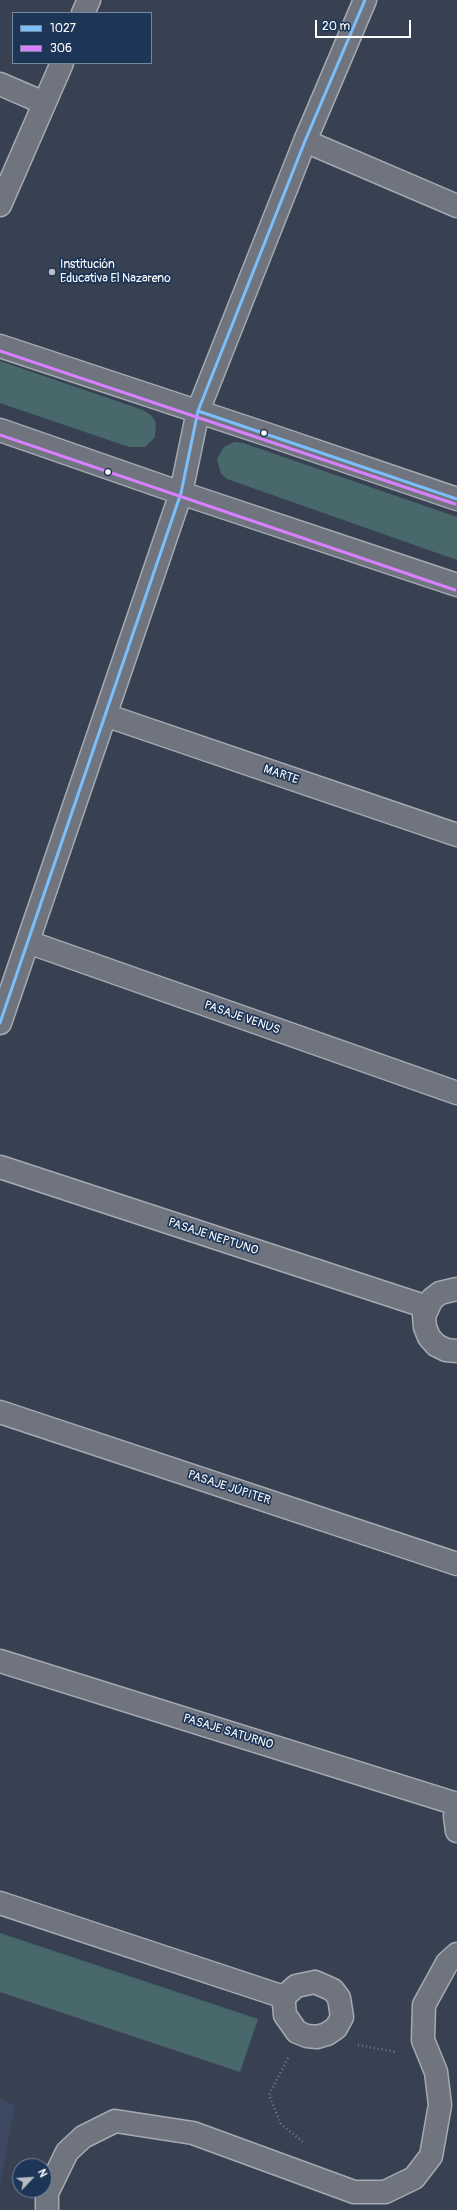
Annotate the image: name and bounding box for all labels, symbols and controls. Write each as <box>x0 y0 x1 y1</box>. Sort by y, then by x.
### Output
legend <box>12 12 152 64</box>
scale bar <box>317 12 413 38</box>
text: 20 m <box>322 19 350 34</box>
text: 1027 <box>50 21 76 36</box>
text: 306 <box>50 41 72 56</box>
place label: Institución Educativa El Nazareno <box>60 258 171 286</box>
marker: Institución Educativa El Nazareno <box>47 267 57 277</box>
unlabelled marker <box>259 428 269 438</box>
unlabelled marker <box>103 467 113 477</box>
street label: MARTE <box>262 762 300 788</box>
street label: PASAJE VENUS <box>202 998 282 1038</box>
street label: PASAJE NEPTUNO <box>166 1216 260 1258</box>
street label: PASAJE JÚPITER <box>186 1468 272 1508</box>
street label: PASAJE SATURNO <box>181 1711 275 1753</box>
north arrow <box>12 2158 52 2198</box>
text: N <box>35 2167 50 2179</box>

